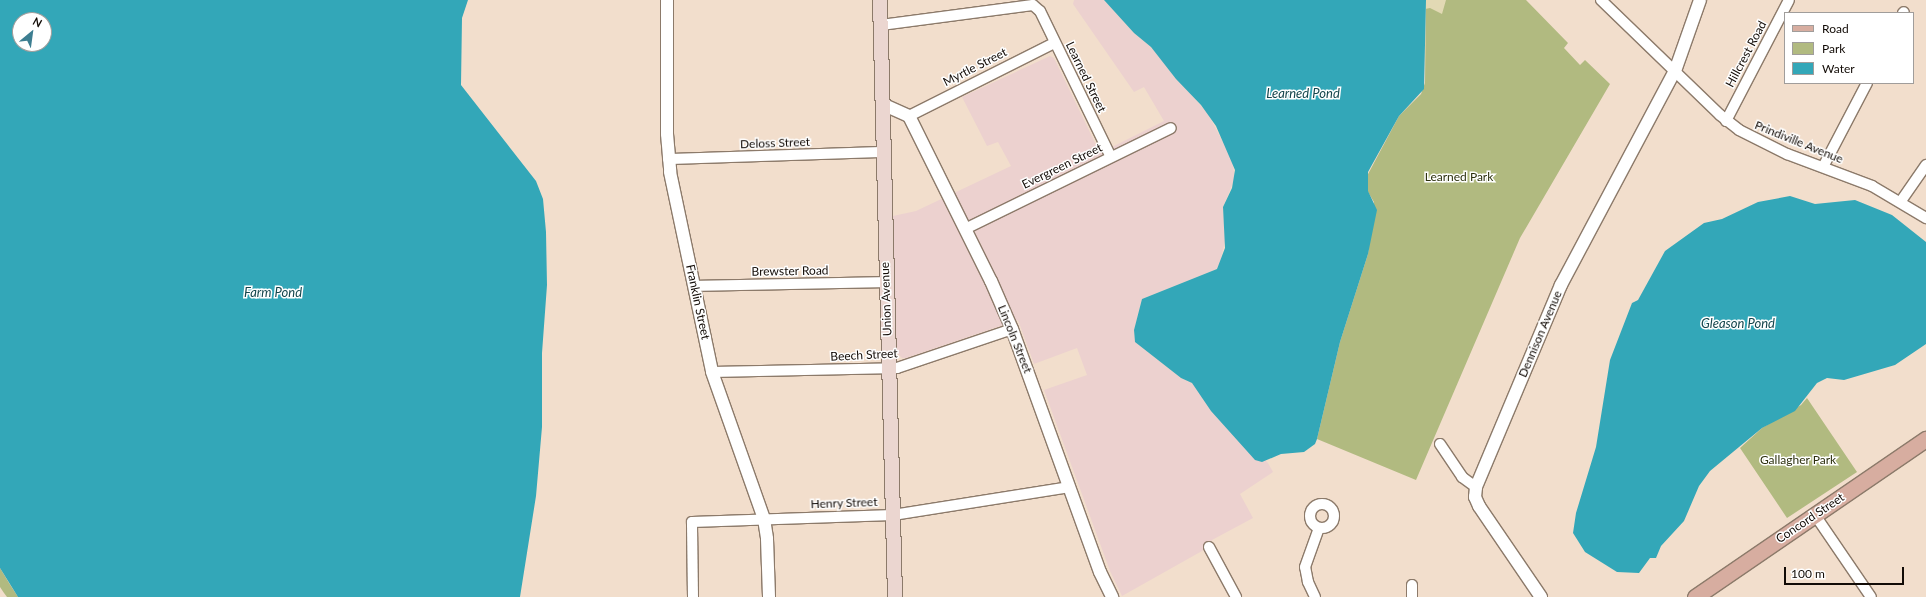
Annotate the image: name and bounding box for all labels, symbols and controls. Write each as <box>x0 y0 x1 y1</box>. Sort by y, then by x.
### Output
north arrow <box>12 12 52 52</box>
legend <box>1784 12 1914 84</box>
text: N <box>31 14 44 30</box>
street label: Hillcrest Road <box>1723 18 1769 90</box>
text: Road <box>1822 21 1849 36</box>
street label: Learned Street <box>1063 39 1109 115</box>
text: Park <box>1822 41 1845 56</box>
street label: Myrtle Street <box>941 45 1009 89</box>
text: Water <box>1822 61 1855 76</box>
water label: Learned Pond <box>1266 85 1340 101</box>
street label: Prindiville Avenue <box>1752 118 1846 166</box>
street label: Deloss Street <box>740 135 810 151</box>
street label: Evergreen Street <box>1019 140 1105 192</box>
park label: Learned Park <box>1425 170 1493 184</box>
street label: Union Avenue <box>878 262 894 336</box>
street label: Franklin Street <box>683 263 713 341</box>
street label: Brewster Road <box>751 263 829 279</box>
water label: Farm Pond <box>244 284 302 300</box>
street label: Dennison Avenue <box>1515 288 1565 380</box>
street label: Lincoln Street <box>995 303 1035 375</box>
water label: Gleason Pond <box>1701 315 1775 331</box>
street label: Beech Street <box>830 346 898 364</box>
park label: Gallagher Park <box>1760 453 1836 467</box>
street label: Concord Street <box>1773 490 1847 546</box>
street label: Henry Street <box>810 495 878 511</box>
scale bar <box>1786 559 1906 585</box>
text: 100 m <box>1791 566 1825 581</box>

